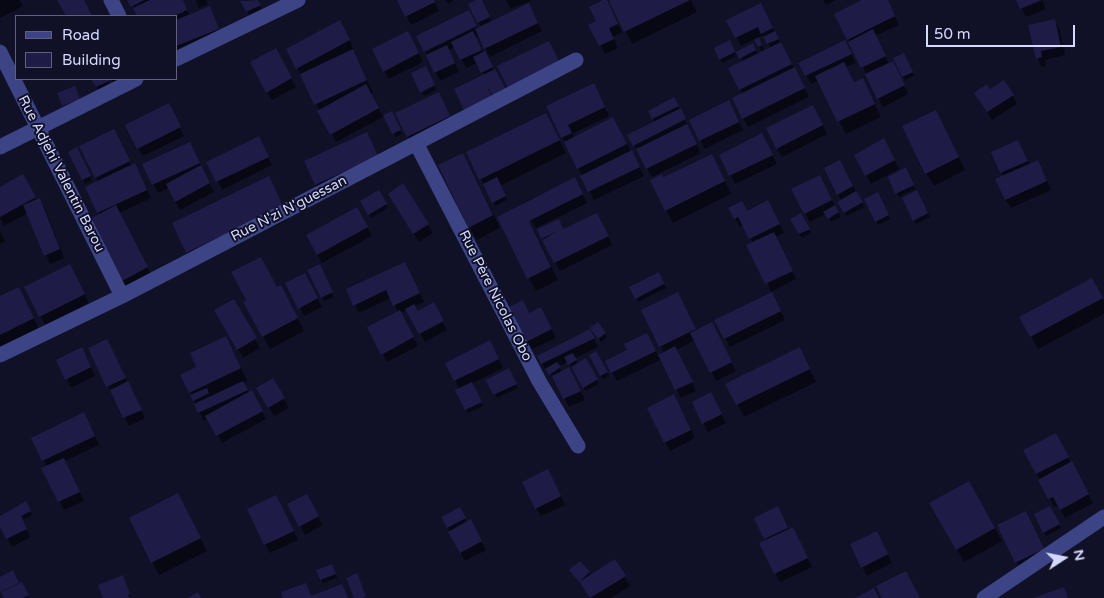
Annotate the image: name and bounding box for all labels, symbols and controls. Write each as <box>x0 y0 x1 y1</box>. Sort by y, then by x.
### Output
legend <box>15 15 178 80</box>
scale bar <box>929 15 1078 47</box>
text: 50 m <box>934 25 971 43</box>
text: Road <box>62 26 100 44</box>
text: Building <box>62 51 121 69</box>
street label: Rue Adjehi Valentin Barou <box>14 93 108 255</box>
street label: Rue N'zi N'guessan <box>228 172 350 246</box>
street label: Rue Père Nicolas Obo <box>455 228 535 364</box>
north arrow <box>1039 533 1089 583</box>
text: N <box>1070 548 1089 562</box>

